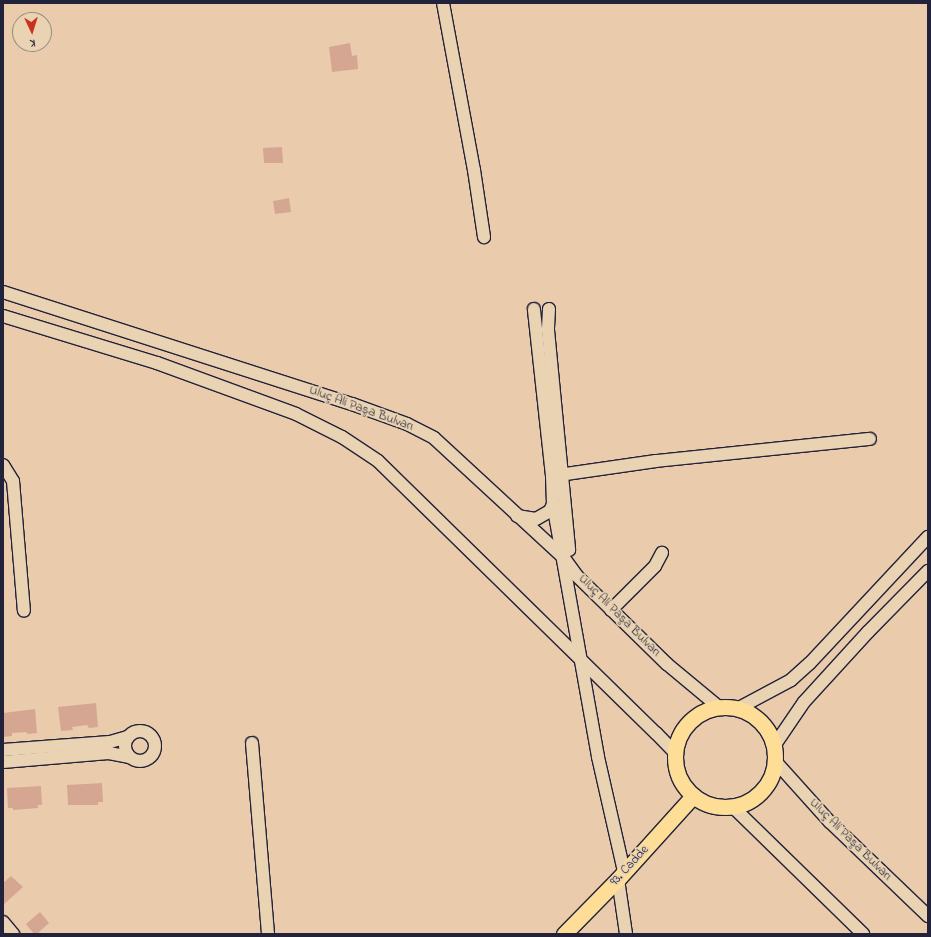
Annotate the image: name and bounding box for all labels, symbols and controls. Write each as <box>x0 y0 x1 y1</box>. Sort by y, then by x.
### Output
north arrow <box>12 12 52 52</box>
text: K <box>30 35 36 51</box>
street label: Uluç Ali Paşa Bulvarı <box>307 383 415 435</box>
street label: Uluç Ali Paşa Bulvarı <box>575 572 663 660</box>
street label: Uluç Ali Paşa Bulvarı <box>806 796 894 884</box>
street label: 93. Cadde <box>607 842 653 890</box>

